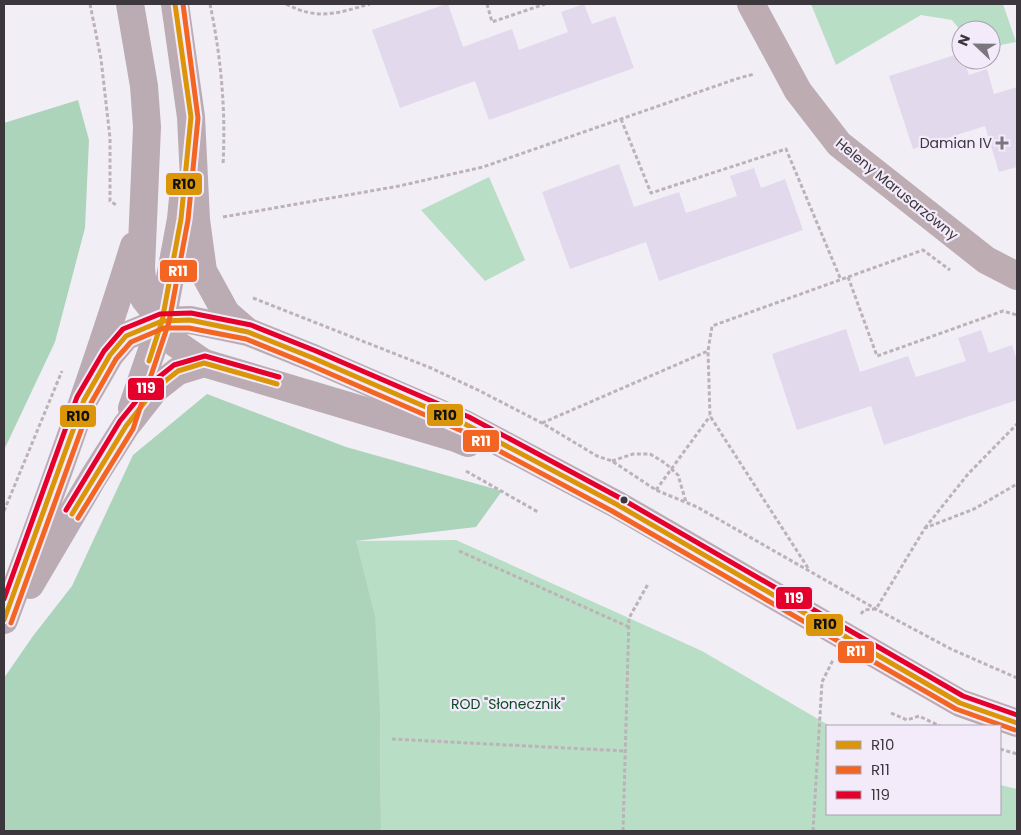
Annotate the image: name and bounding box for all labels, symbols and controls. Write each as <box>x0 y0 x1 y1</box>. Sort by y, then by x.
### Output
north arrow <box>951 20 1001 70</box>
text: N <box>953 32 975 49</box>
street label: Heleny Marusarzówny <box>831 133 963 245</box>
place label: Damian IV <box>920 133 993 153</box>
marker: Damian IV <box>996 137 1008 149</box>
line badge: R10 <box>165 172 203 196</box>
text: R10 <box>172 174 196 194</box>
line badge: R11 <box>159 259 198 283</box>
text: R11 <box>168 261 188 281</box>
line badge: 119 <box>127 377 165 401</box>
text: 119 <box>136 378 156 398</box>
line badge: R10 <box>426 403 464 427</box>
line badge: R10 <box>59 404 97 428</box>
text: R10 <box>433 405 457 425</box>
text: R10 <box>66 406 90 426</box>
line badge: R11 <box>462 429 500 453</box>
text: R11 <box>471 431 491 451</box>
unlabelled marker <box>619 495 629 505</box>
line badge: 119 <box>775 586 813 610</box>
text: 119 <box>784 588 804 608</box>
line badge: R10 <box>805 613 844 637</box>
text: R10 <box>813 614 837 634</box>
line badge: R11 <box>837 640 875 664</box>
text: R11 <box>846 641 866 661</box>
park label: ROD "Słonecznik" <box>451 694 565 714</box>
legend <box>826 725 1001 815</box>
text: R10 <box>871 734 894 755</box>
text: R11 <box>871 759 890 780</box>
text: 119 <box>871 784 890 805</box>

